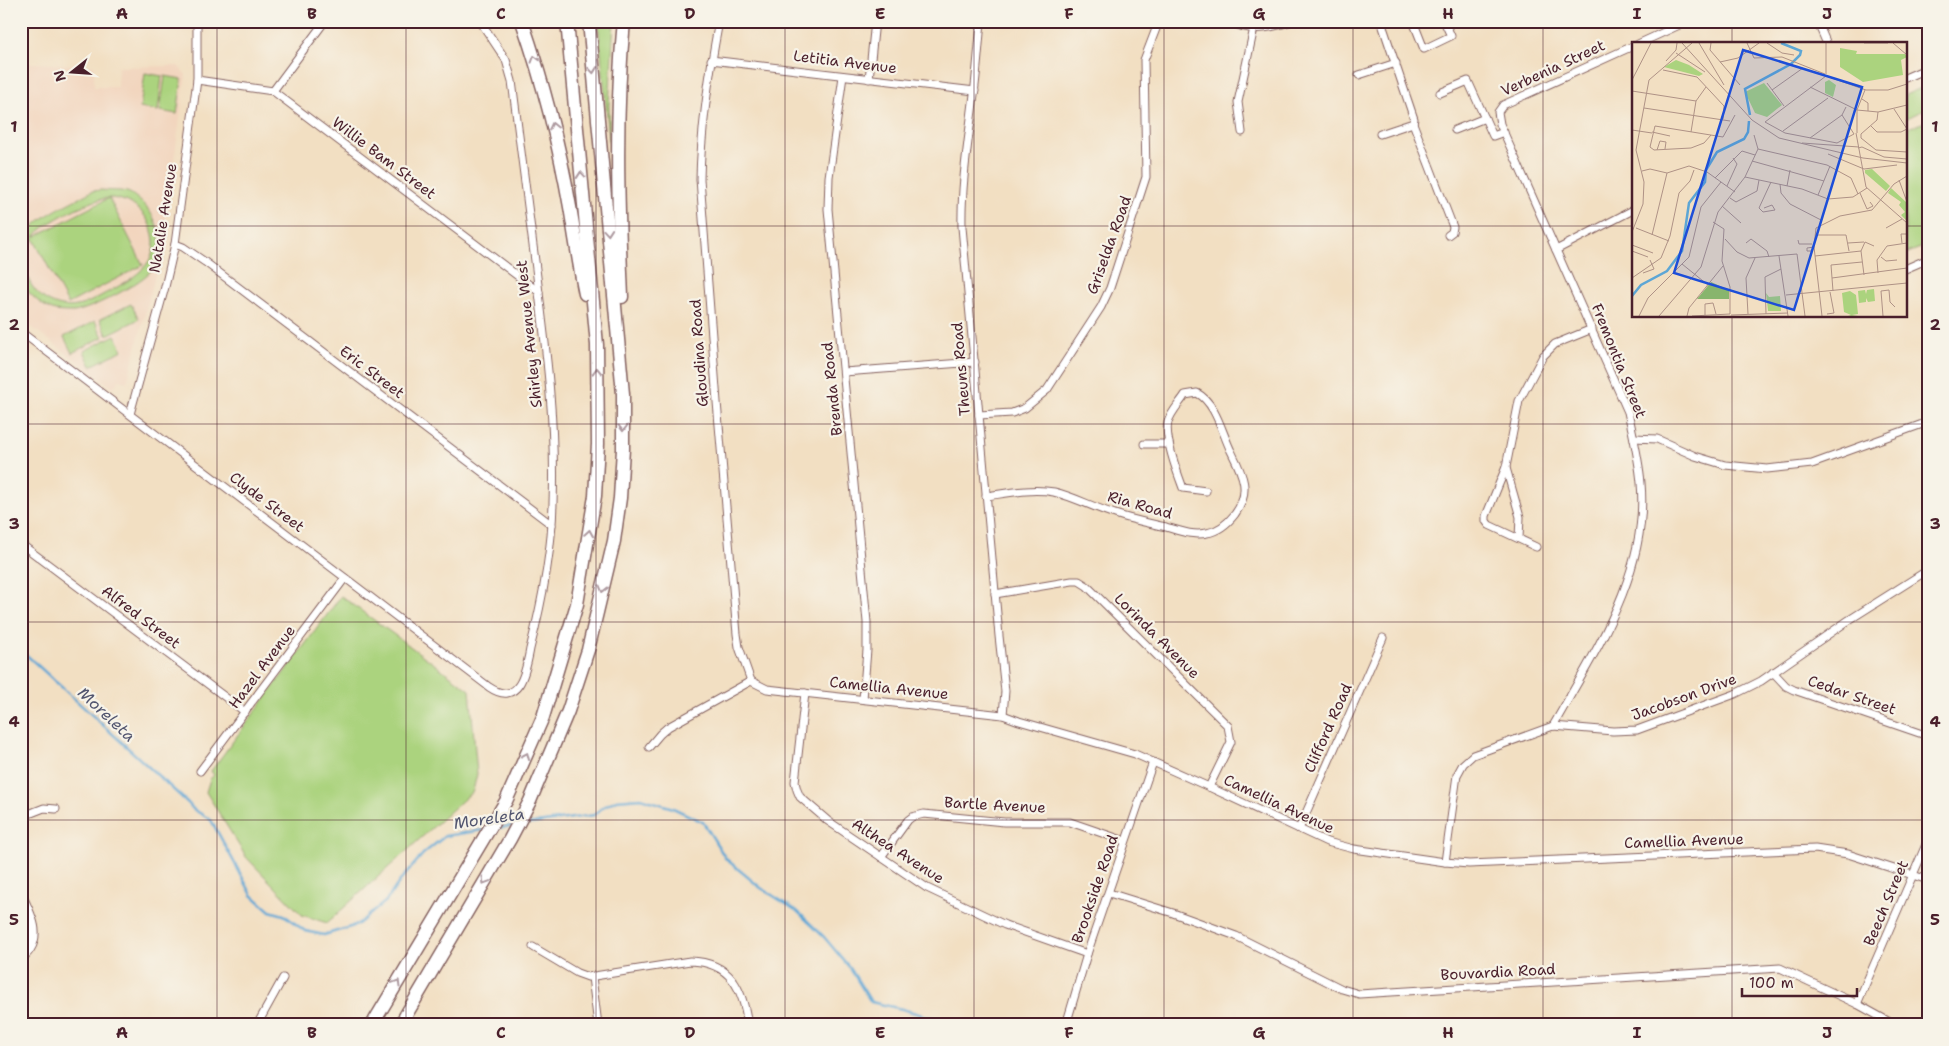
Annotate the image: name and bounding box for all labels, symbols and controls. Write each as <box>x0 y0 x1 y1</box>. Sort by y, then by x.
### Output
text: A <box>116 3 128 24</box>
text: B <box>307 3 317 24</box>
text: C <box>496 3 506 24</box>
text: D <box>684 3 696 24</box>
text: E <box>875 3 885 24</box>
text: F <box>1064 3 1074 24</box>
text: G <box>1253 3 1266 24</box>
text: H <box>1442 3 1454 24</box>
text: I <box>1633 3 1642 24</box>
text: J <box>1822 3 1832 24</box>
street label: Verbenia Street <box>1498 35 1608 101</box>
inset map <box>1632 42 1906 318</box>
street label: Letitia Avenue <box>792 46 898 78</box>
north arrow <box>48 48 98 98</box>
one-way arrow <box>530 55 540 63</box>
one-way arrow <box>587 66 598 74</box>
text: N <box>49 68 70 84</box>
street label: Willie Bam Street <box>328 112 440 204</box>
text: 1 <box>10 116 18 137</box>
text: 1 <box>1931 116 1939 137</box>
one-way arrow <box>548 122 559 131</box>
street label: Natalie Avenue <box>144 162 182 274</box>
one-way arrow <box>576 170 587 178</box>
street label: Griselda Road <box>1082 193 1136 297</box>
one-way arrow <box>602 228 613 236</box>
street label: Shirley Avenue West <box>511 259 547 409</box>
street label: Gloudina Road <box>685 298 713 408</box>
street label: Fremontia Street <box>1587 301 1651 421</box>
text: 2 <box>8 314 20 335</box>
text: 2 <box>1929 314 1941 335</box>
street label: Theuns Road <box>947 321 975 417</box>
street label: Eric Street <box>336 341 408 403</box>
street label: Brenda Road <box>817 341 847 437</box>
one-way arrow <box>592 367 602 375</box>
one-way arrow <box>618 425 628 433</box>
street label: Clyde Street <box>225 467 309 537</box>
street label: Ria Road <box>1105 486 1175 524</box>
text: 3 <box>8 513 20 534</box>
text: 3 <box>1929 513 1941 534</box>
one-way arrow <box>583 529 594 537</box>
street label: Alfred Street <box>98 581 184 653</box>
one-way arrow <box>598 585 609 594</box>
street label: Lorinda Avenue <box>1110 589 1204 683</box>
street label: Hazel Avenue <box>224 621 300 713</box>
street label: Jacobson Drive <box>1629 669 1739 725</box>
street label: Cedar Street <box>1805 671 1899 719</box>
street label: Camellia Avenue <box>828 672 950 704</box>
street label: Clifford Road <box>1299 680 1357 776</box>
water label: Moreleta <box>73 682 140 746</box>
text: 4 <box>8 711 20 732</box>
text: 4 <box>1929 711 1941 732</box>
one-way arrow <box>519 752 530 761</box>
street label: Camellia Avenue <box>1221 770 1337 838</box>
street label: Bartle Avenue <box>944 792 1046 818</box>
water label: Moreleta <box>452 803 526 834</box>
street label: Althea Avenue <box>848 814 948 888</box>
street label: Camellia Avenue <box>1624 829 1744 853</box>
street label: Brookside Road <box>1067 832 1123 946</box>
street label: Beech Street <box>1859 857 1913 949</box>
one-way arrow <box>481 875 491 884</box>
text: 5 <box>9 909 19 930</box>
text: 5 <box>1930 909 1940 930</box>
street label: Bouvardia Road <box>1440 959 1557 985</box>
scale bar <box>1742 966 1856 998</box>
text: 100 m <box>1749 973 1794 993</box>
one-way arrow <box>391 979 401 988</box>
text: A <box>116 1022 128 1043</box>
text: B <box>307 1022 317 1043</box>
text: C <box>496 1022 506 1043</box>
text: D <box>684 1022 696 1043</box>
text: E <box>875 1022 885 1043</box>
text: F <box>1064 1022 1074 1043</box>
text: G <box>1253 1022 1266 1043</box>
text: H <box>1442 1022 1454 1043</box>
text: I <box>1633 1022 1642 1043</box>
text: J <box>1822 1022 1832 1043</box>

